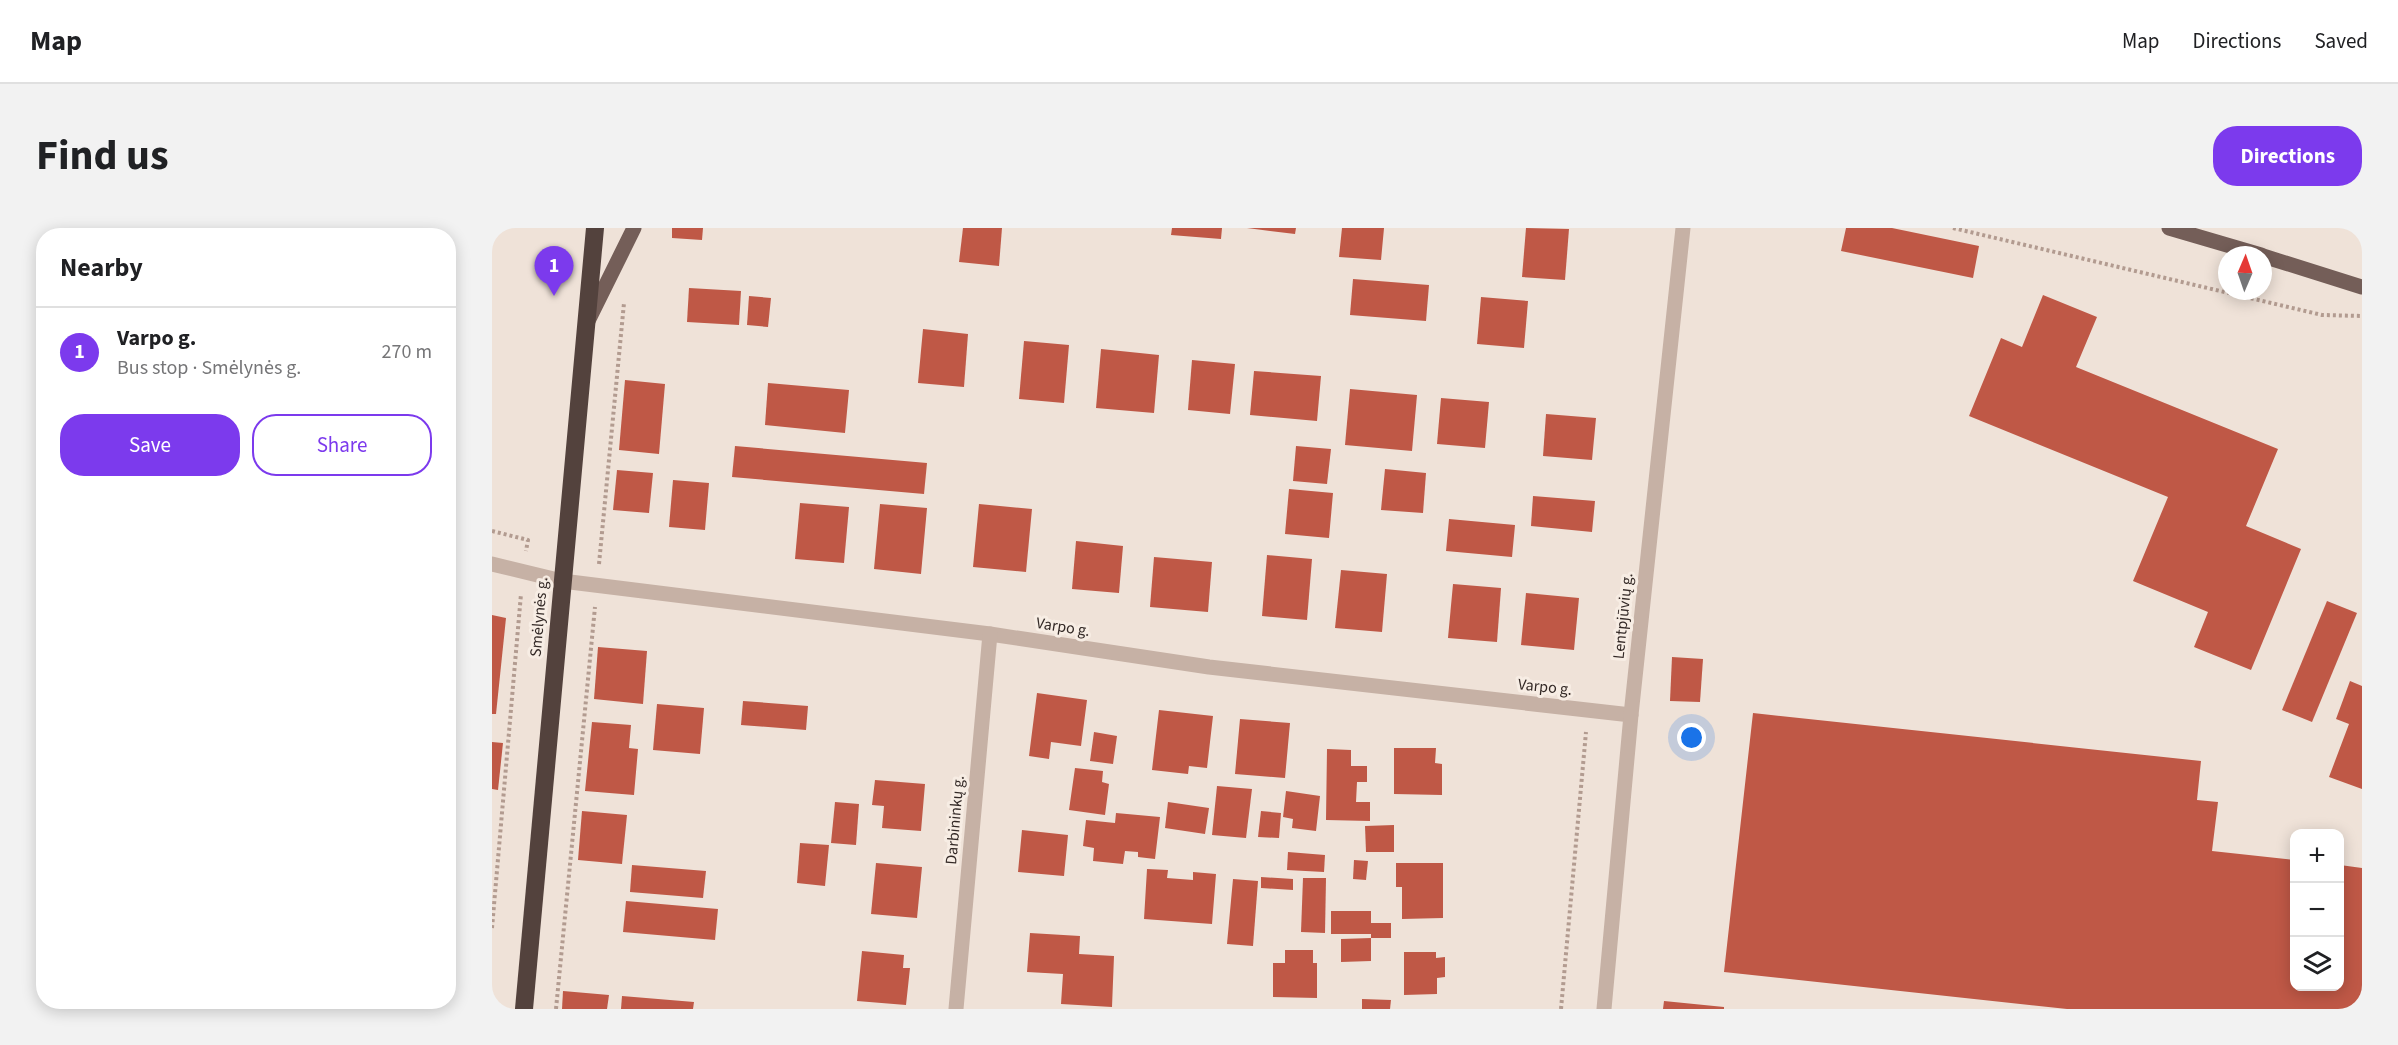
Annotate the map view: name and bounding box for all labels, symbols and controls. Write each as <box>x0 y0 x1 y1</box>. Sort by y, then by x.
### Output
text: Map <box>30 21 82 61</box>
text: Map <box>2122 26 2160 56</box>
text: Directions <box>2193 26 2281 56</box>
text: Saved <box>2314 26 2368 56</box>
text: Find us <box>36 126 169 186</box>
button: Directions <box>2213 126 2362 186</box>
north arrow <box>2218 246 2272 300</box>
pin: 1 <box>534 247 574 296</box>
text: Nearby <box>60 249 143 286</box>
text: Varpo g. <box>117 322 196 354</box>
text: 1 <box>74 338 85 366</box>
text: 270 m <box>382 338 432 366</box>
text: Bus stop · Smėlynės g. <box>117 354 301 382</box>
button: Save <box>60 414 240 476</box>
button: Share <box>252 414 432 476</box>
street label: Lentpjūvių g. <box>1608 572 1638 660</box>
street label: Smėlynės g. <box>525 576 553 658</box>
street label: Varpo g. <box>1034 612 1092 642</box>
street label: Varpo g. <box>1517 673 1573 701</box>
your location <box>1677 723 1706 752</box>
street label: Darbininkų g. <box>940 775 970 865</box>
map controls <box>2290 829 2344 991</box>
button: + <box>2290 829 2344 883</box>
button: − <box>2290 883 2344 937</box>
button: layers <box>2290 937 2344 991</box>

